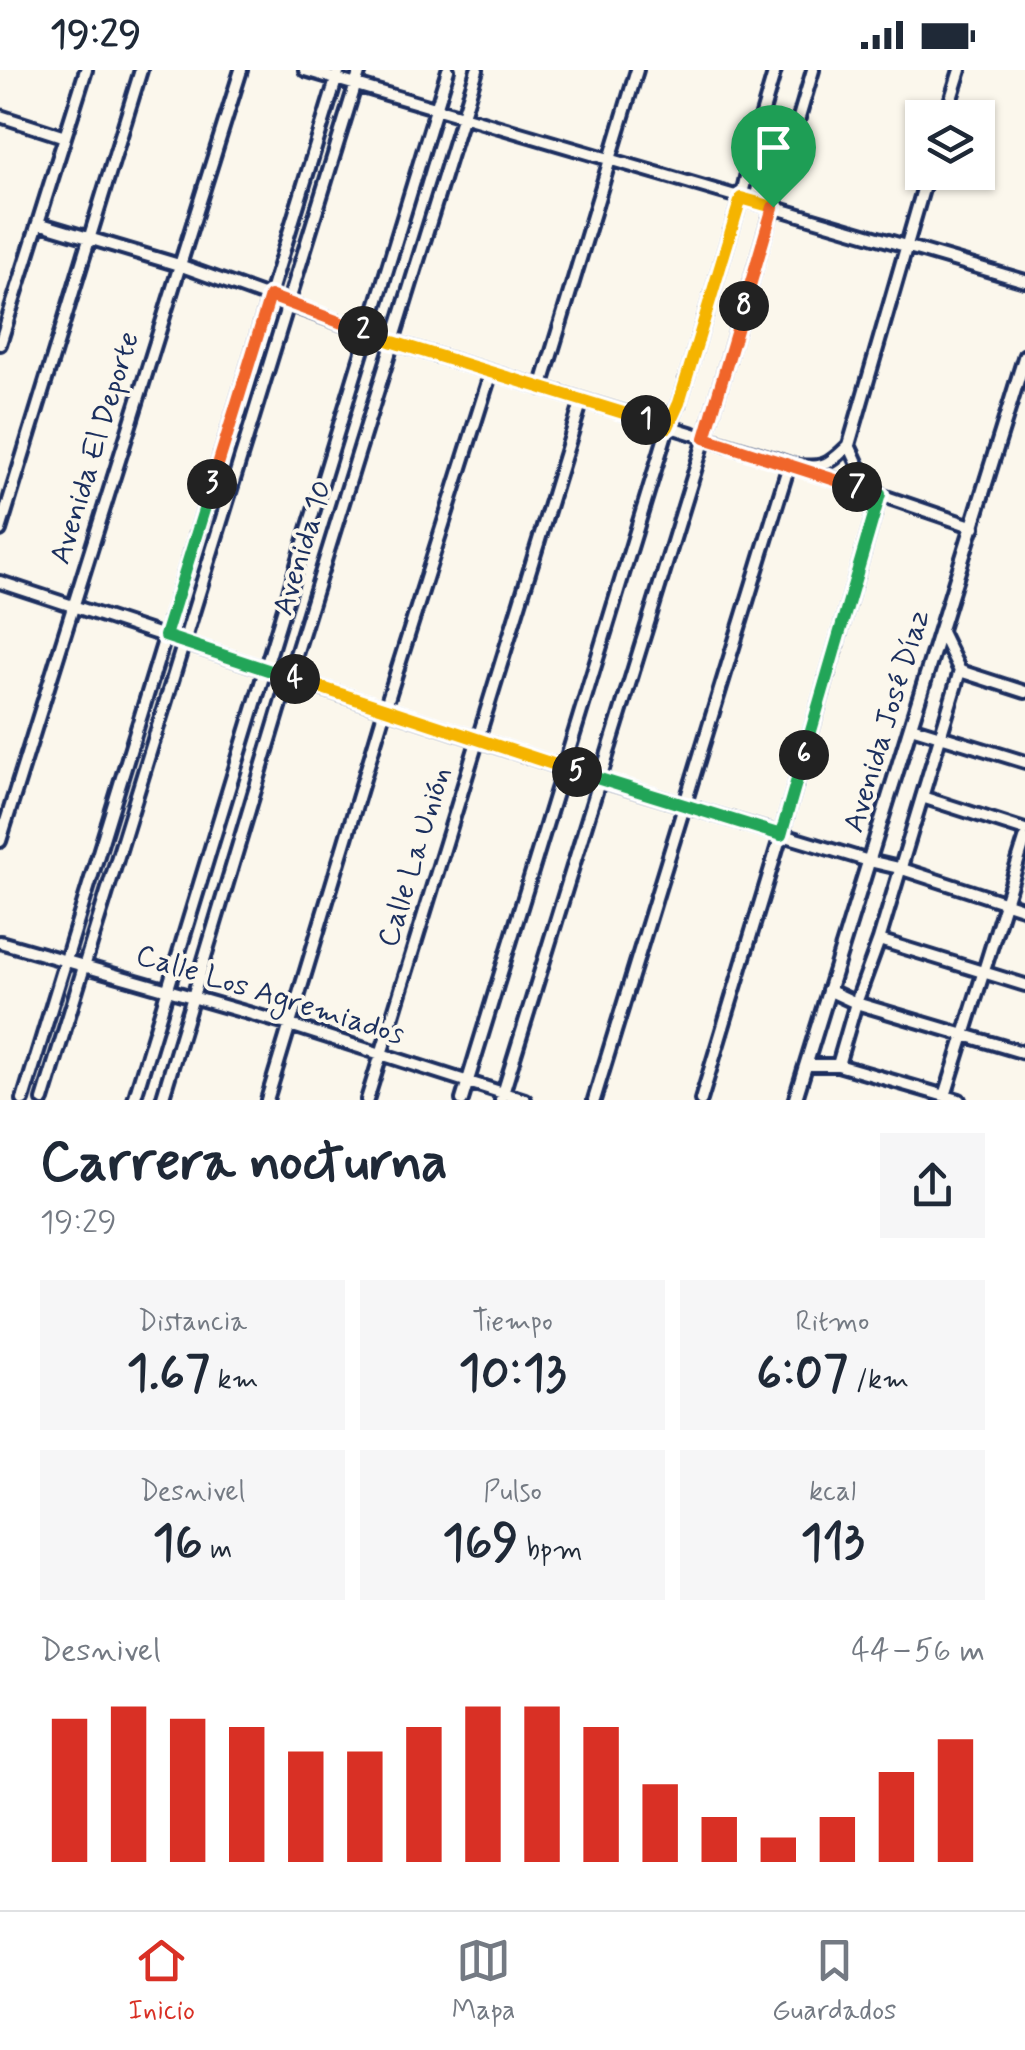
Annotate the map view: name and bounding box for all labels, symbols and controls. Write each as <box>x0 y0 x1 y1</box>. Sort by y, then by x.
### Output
text: 19:29 <box>50 11 141 60</box>
map controls <box>905 100 995 190</box>
button: layers <box>905 100 995 190</box>
pin <box>731 105 816 208</box>
icon: arrive <box>746 120 801 175</box>
pin: 8 <box>719 281 769 331</box>
text: 8 <box>736 287 752 324</box>
pin: 2 <box>338 306 388 356</box>
text: 2 <box>356 312 370 349</box>
street label: Avenida El Deporte <box>41 327 149 569</box>
pin: 1 <box>621 395 671 445</box>
text: 1 <box>640 401 652 438</box>
pin: 3 <box>187 459 237 509</box>
pin: 7 <box>832 462 882 512</box>
text: 3 <box>206 465 218 502</box>
text: 7 <box>849 468 866 505</box>
street label: Avenida 10 <box>264 476 342 620</box>
street label: Avenida José Díaz <box>835 605 939 837</box>
pin: 4 <box>270 654 320 704</box>
text: 4 <box>287 660 303 697</box>
pin: 6 <box>779 730 829 780</box>
text: 6 <box>797 736 811 773</box>
pin: 5 <box>552 747 602 797</box>
text: 5 <box>569 753 585 790</box>
street label: Calle La Unión <box>369 762 461 952</box>
street label: Calle Los Agremiados <box>130 936 409 1056</box>
text: Carrera nocturna <box>40 1128 448 1200</box>
button: share <box>880 1133 985 1238</box>
text: 19:29 <box>40 1202 117 1244</box>
text: Distancia <box>138 1304 247 1341</box>
text: Tiempo <box>472 1304 553 1341</box>
text: Ritmo <box>796 1304 869 1341</box>
text: 1.67 <box>127 1341 210 1407</box>
text: 10:13 <box>459 1341 566 1407</box>
text: 6:07 <box>756 1341 848 1407</box>
text: km <box>210 1362 258 1399</box>
text: /km <box>848 1362 909 1399</box>
text: Desnivel <box>140 1474 245 1511</box>
text: Pulso <box>483 1474 542 1511</box>
text: kcal <box>809 1474 856 1511</box>
text: 16 <box>153 1511 203 1577</box>
text: 169 <box>442 1511 519 1577</box>
text: 113 <box>800 1511 865 1577</box>
text: m <box>203 1532 232 1569</box>
text: bpm <box>519 1532 583 1569</box>
text: Desnivel <box>40 1630 161 1672</box>
text: 44–56 m <box>851 1630 985 1672</box>
tab: Inicio <box>128 1933 195 2030</box>
tab: Mapa <box>452 1933 515 2030</box>
tab: Guardados <box>772 1933 897 2030</box>

